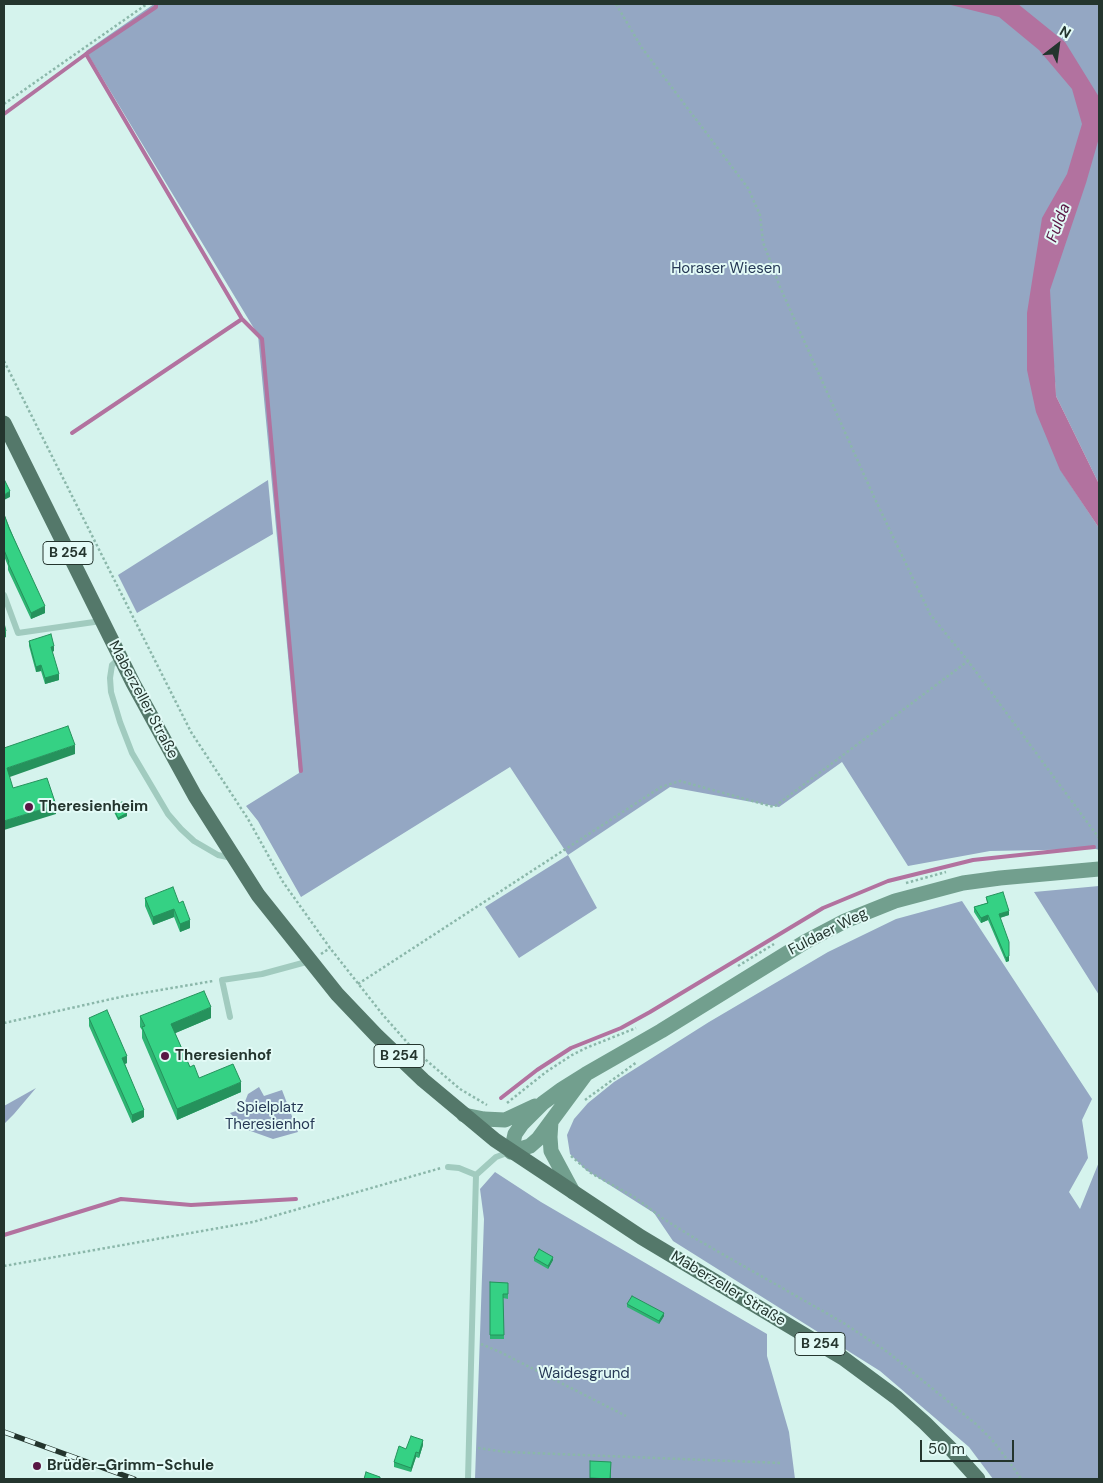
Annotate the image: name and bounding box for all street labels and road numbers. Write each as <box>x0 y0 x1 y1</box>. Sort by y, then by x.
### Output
road number: B 254 <box>43 542 93 564</box>
street label: Maberzeller Straße <box>104 638 182 762</box>
street label: Fuldaer Weg <box>786 904 870 960</box>
road number: B 254 <box>374 1044 424 1068</box>
street label: Maberzeller Straße <box>667 1248 789 1330</box>
road number: B 254 <box>795 1332 845 1356</box>

